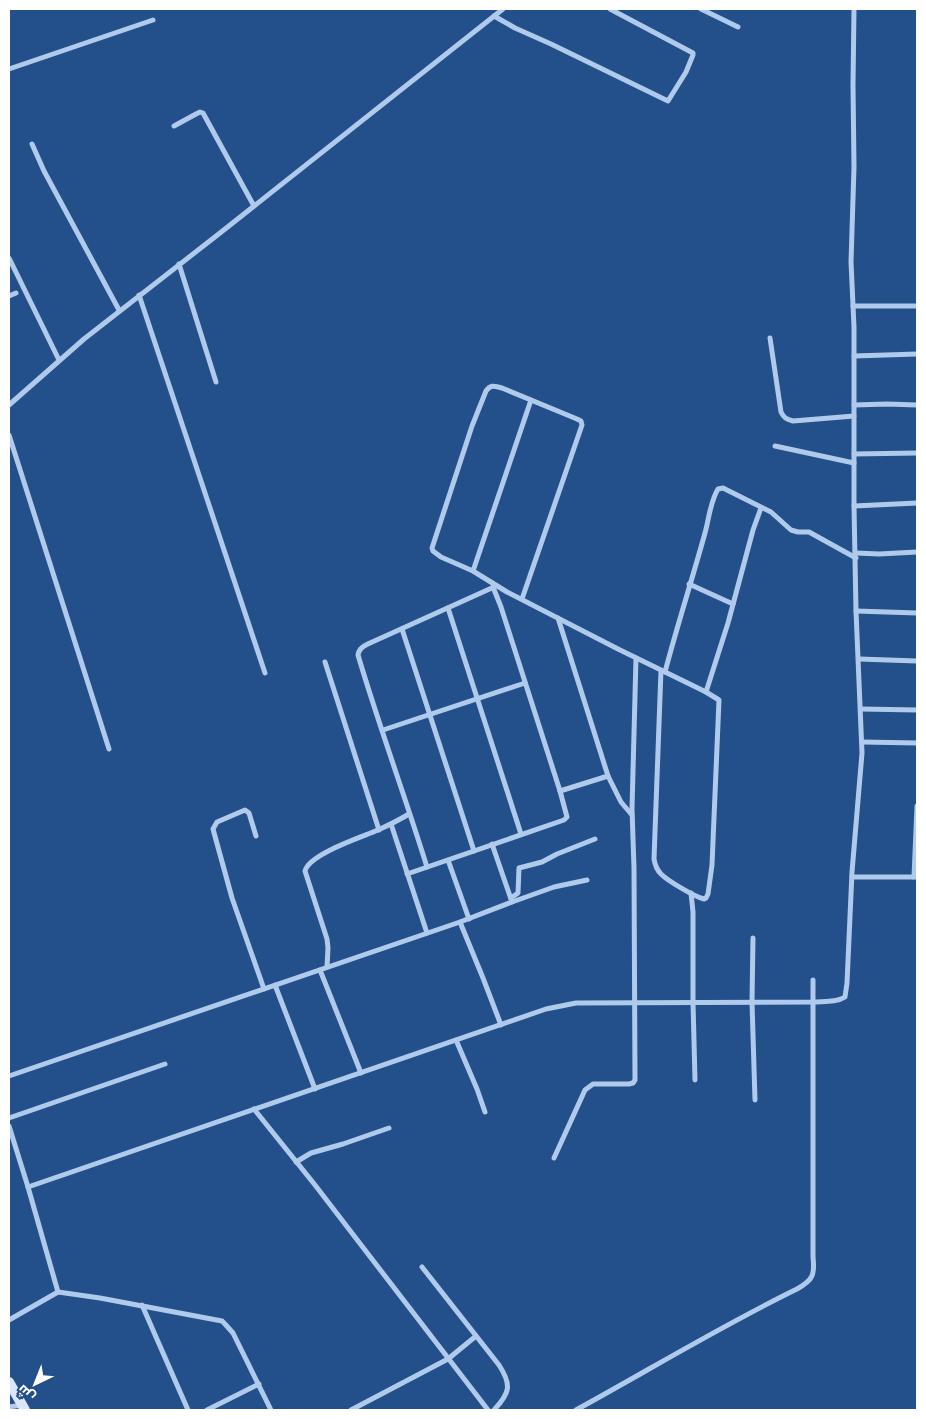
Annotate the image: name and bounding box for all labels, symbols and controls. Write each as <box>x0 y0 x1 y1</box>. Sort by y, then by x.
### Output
north arrow <box>10 1359 60 1409</box>
text: ش <box>14 1381 39 1405</box>

